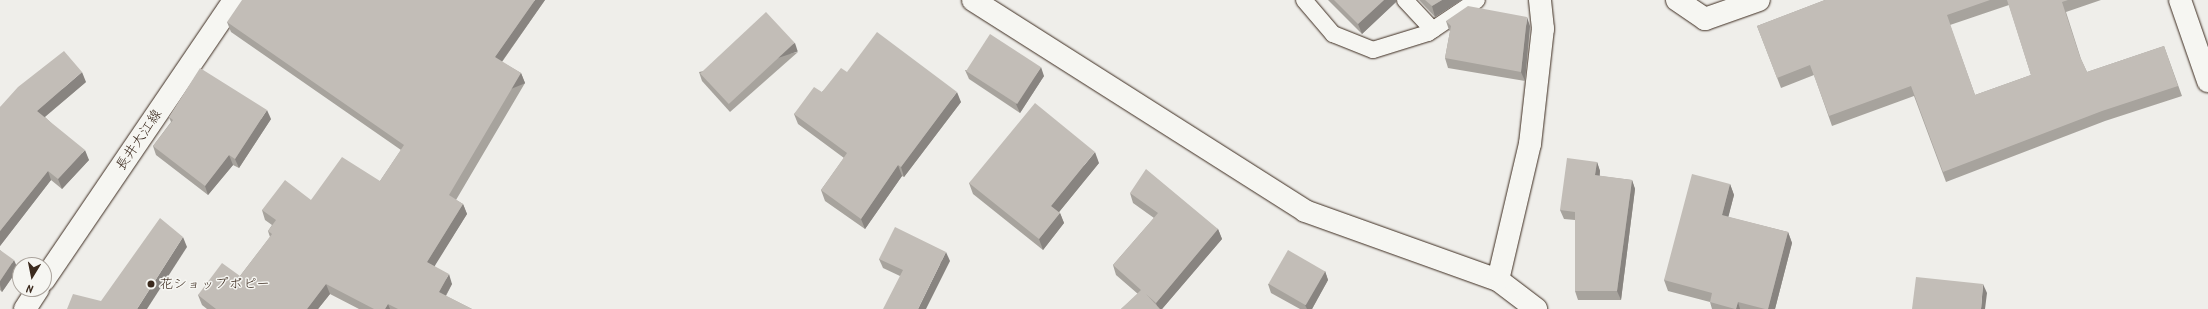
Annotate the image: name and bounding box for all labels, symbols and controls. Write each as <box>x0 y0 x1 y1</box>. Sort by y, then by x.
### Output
street label: 長井大江線 <box>112 106 166 174</box>
north arrow <box>12 257 52 297</box>
place label: 花ショップポピー <box>159 276 270 292</box>
text: N <box>25 278 35 297</box>
marker: 花ショップポピー <box>146 279 156 289</box>

